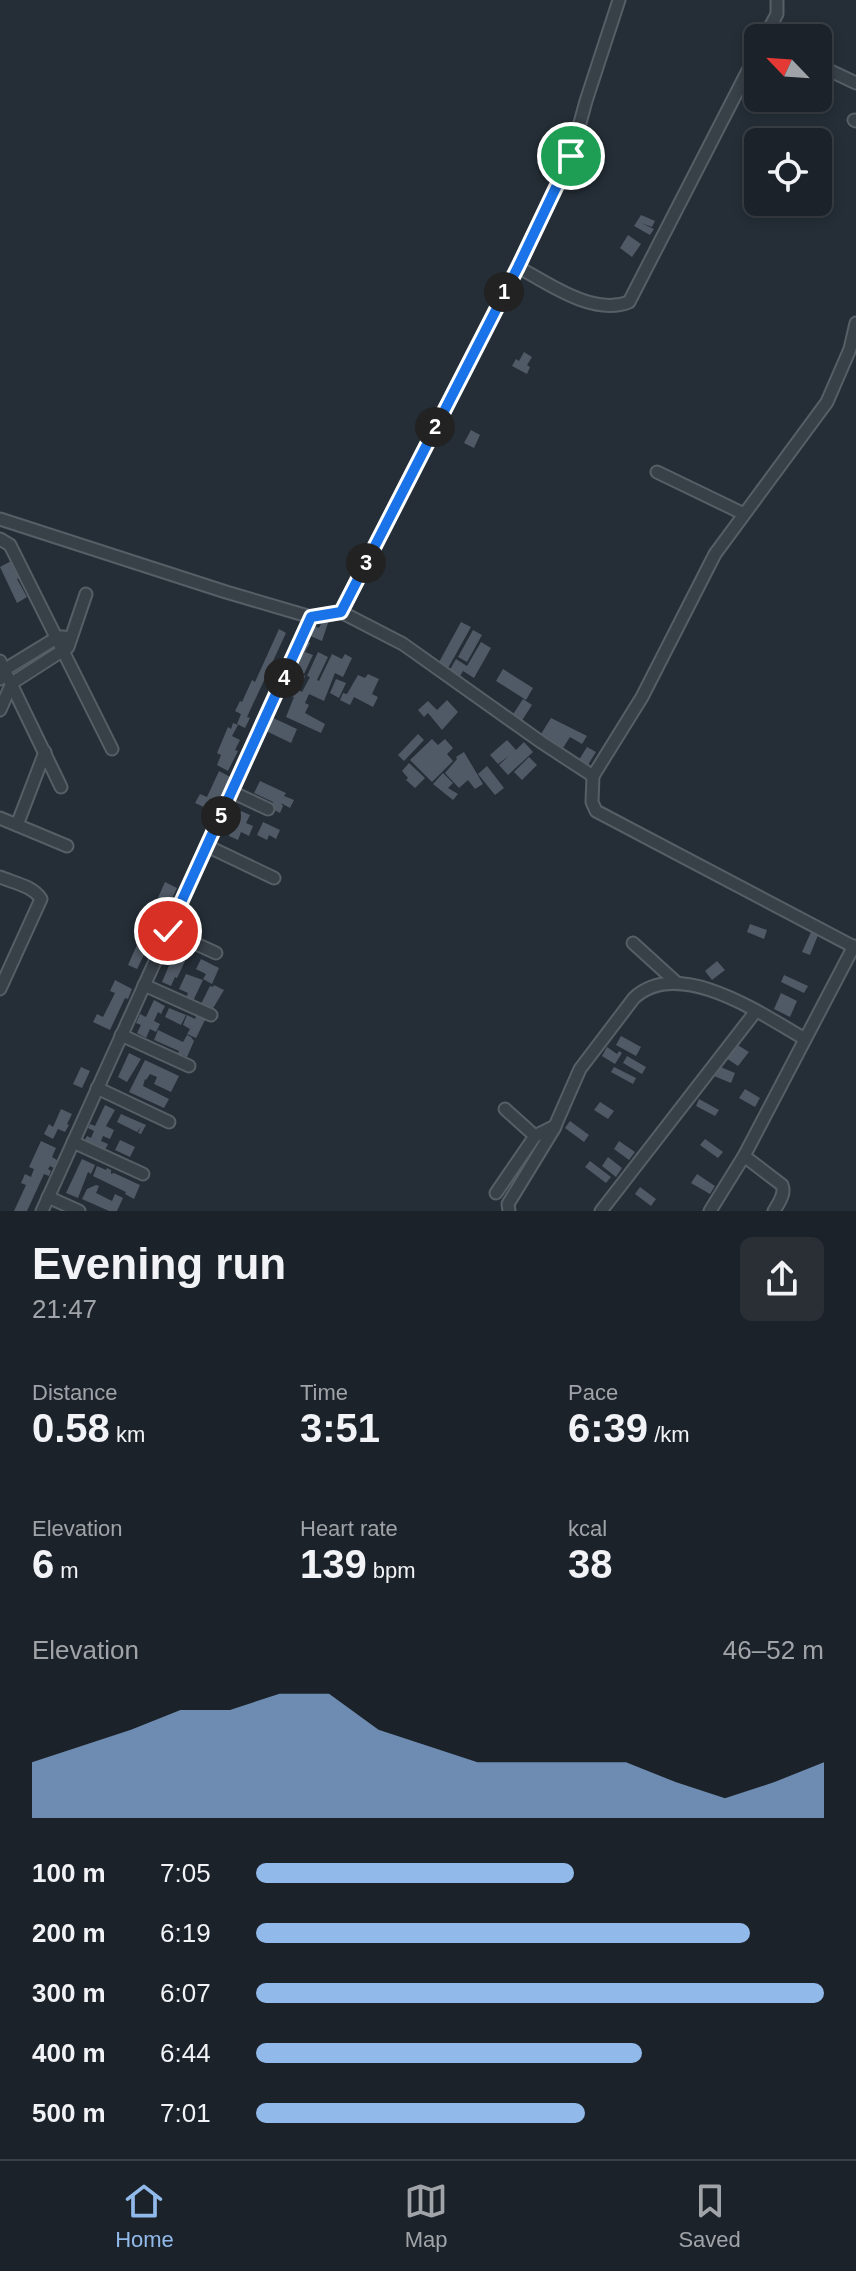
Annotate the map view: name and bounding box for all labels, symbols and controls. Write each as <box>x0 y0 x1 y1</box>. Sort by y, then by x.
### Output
north arrow <box>744 24 832 112</box>
map controls <box>744 24 832 216</box>
pin <box>537 122 605 190</box>
button: locate <box>744 128 832 216</box>
icon: arrive <box>549 134 593 178</box>
pin: 1 <box>484 272 524 312</box>
text: 1 <box>498 279 510 304</box>
pin: 2 <box>415 407 455 447</box>
text: 2 <box>429 414 441 439</box>
pin: 3 <box>346 543 386 583</box>
text: 3 <box>360 550 372 575</box>
pin: 4 <box>264 658 304 698</box>
text: 4 <box>278 665 290 690</box>
pin: 5 <box>201 796 241 836</box>
text: 5 <box>215 803 227 828</box>
pin <box>134 897 202 965</box>
icon: check <box>146 909 190 953</box>
button: share <box>740 1237 824 1321</box>
text: Evening run <box>32 1239 286 1288</box>
text: 21:47 <box>32 1294 97 1324</box>
text: Distance <box>32 1380 118 1405</box>
text: Time <box>300 1380 348 1405</box>
text: Pace <box>568 1380 618 1405</box>
text: 0.58 <box>32 1406 110 1450</box>
text: 3:51 <box>300 1406 380 1450</box>
text: 6:39 <box>568 1406 648 1450</box>
text: km <box>110 1422 145 1447</box>
text: /km <box>648 1422 690 1447</box>
text: Elevation <box>32 1516 123 1541</box>
text: Heart rate <box>300 1516 398 1541</box>
text: kcal <box>568 1516 607 1541</box>
text: 6 <box>32 1542 54 1586</box>
text: 139 <box>300 1542 367 1586</box>
text: 38 <box>568 1542 613 1586</box>
text: m <box>54 1558 79 1583</box>
text: bpm <box>367 1558 416 1583</box>
text: Elevation <box>32 1635 139 1665</box>
text: 46–52 m <box>723 1635 824 1665</box>
text: 100 m <box>32 1858 106 1888</box>
text: 7:05 <box>160 1858 211 1888</box>
text: 200 m <box>32 1918 106 1948</box>
text: 6:19 <box>160 1918 211 1948</box>
text: 300 m <box>32 1978 106 2008</box>
text: 6:07 <box>160 1978 211 2008</box>
text: 400 m <box>32 2038 106 2068</box>
text: 6:44 <box>160 2038 211 2068</box>
text: 500 m <box>32 2098 106 2128</box>
text: 7:01 <box>160 2098 211 2128</box>
tab: Home <box>115 2179 174 2253</box>
tab: Map <box>404 2179 448 2253</box>
tab: Saved <box>678 2179 741 2253</box>

